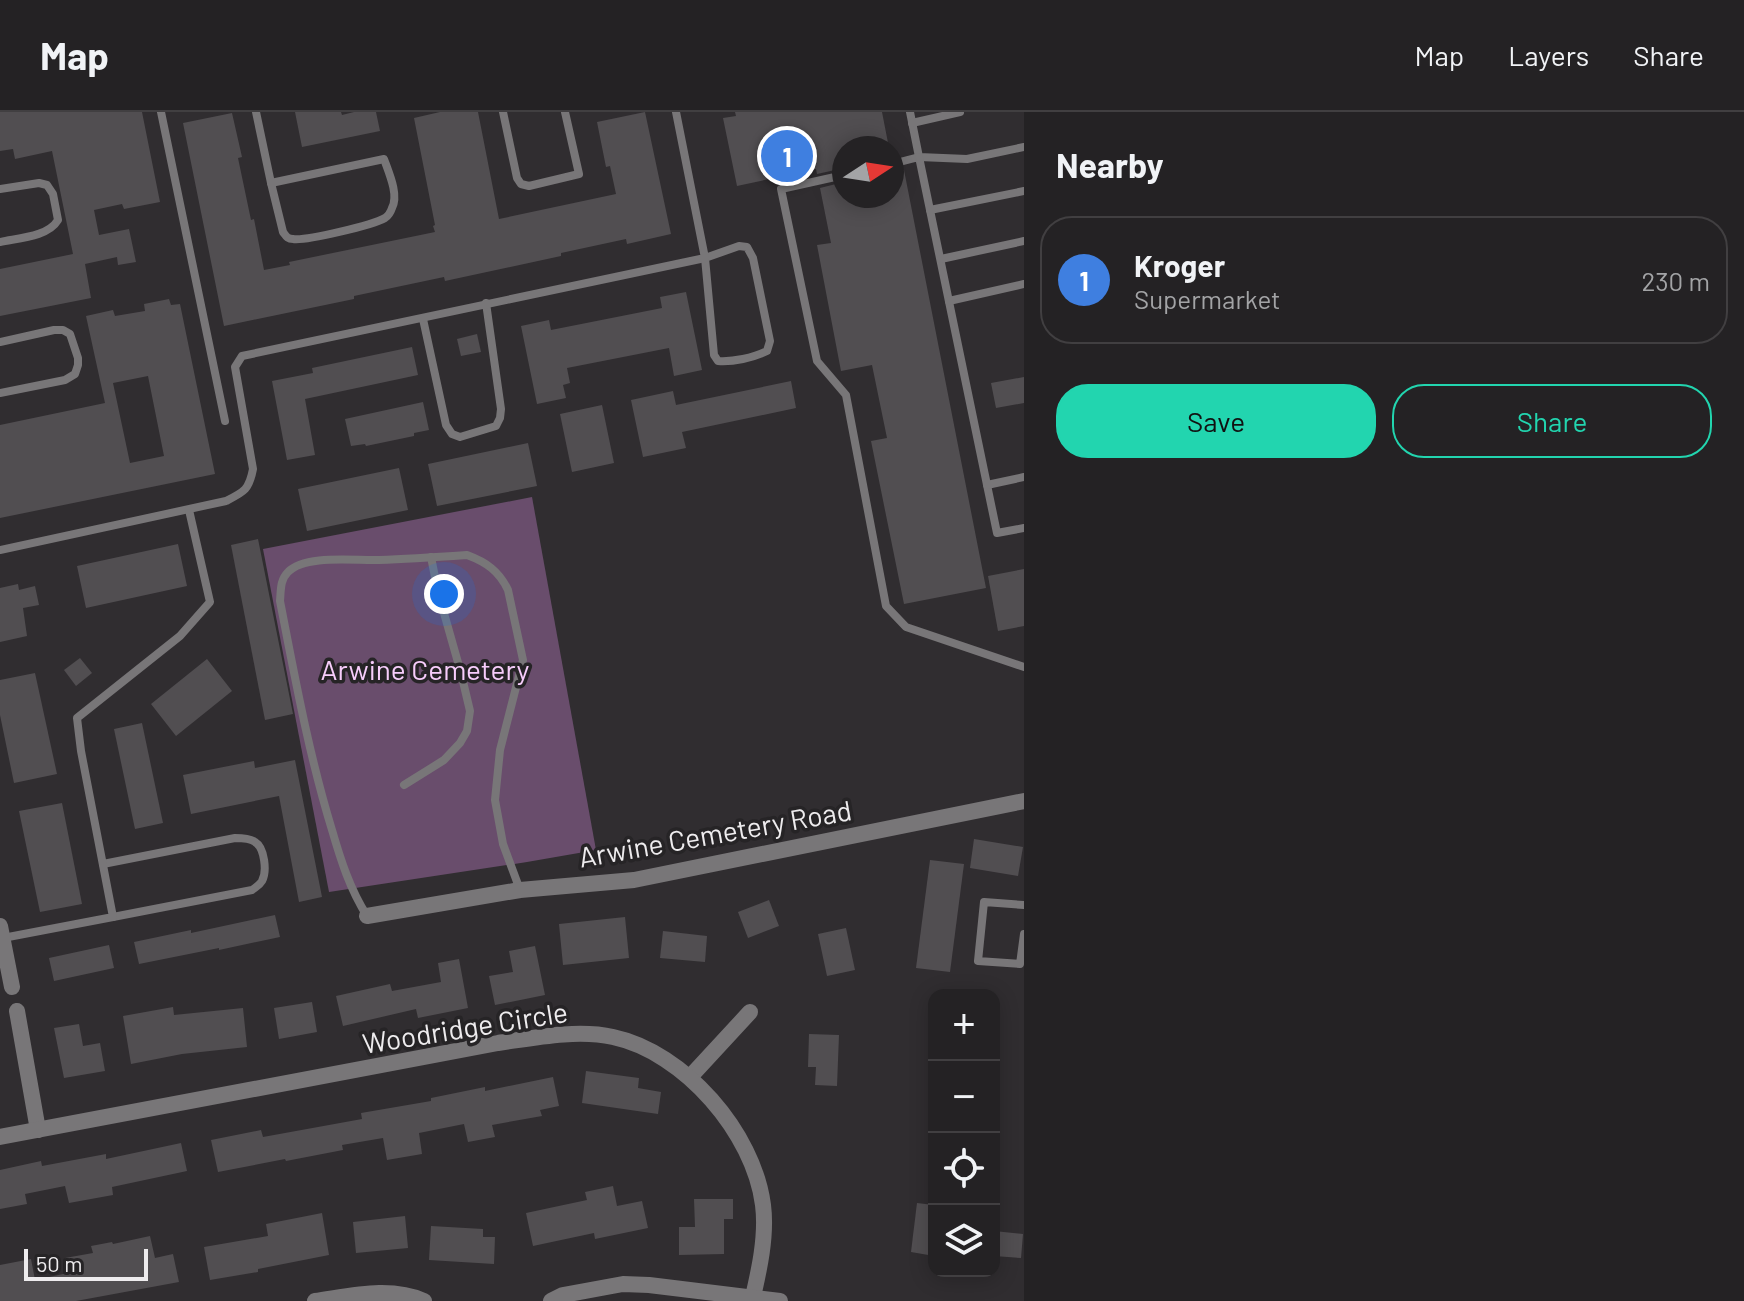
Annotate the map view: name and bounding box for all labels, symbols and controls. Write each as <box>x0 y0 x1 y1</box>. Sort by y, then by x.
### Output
text: Map <box>40 32 109 78</box>
text: Map <box>1414 38 1464 72</box>
text: Layers <box>1508 38 1589 72</box>
text: Share <box>1633 38 1704 72</box>
pin: 1 <box>761 126 813 186</box>
north arrow <box>832 136 904 208</box>
text: Nearby <box>1056 144 1164 185</box>
text: Kroger <box>1134 247 1225 283</box>
text: 1 <box>1079 265 1089 296</box>
text: 230 m <box>1641 265 1710 296</box>
text: Supermarket <box>1134 283 1281 314</box>
button: Save <box>1056 384 1376 458</box>
button: Share <box>1392 384 1712 458</box>
your location <box>424 574 464 614</box>
park label: Arwine Cemetery <box>321 652 530 686</box>
street label: Arwine Cemetery Road <box>576 792 854 874</box>
map controls <box>928 989 1000 1277</box>
button: + <box>928 989 1000 1061</box>
street label: Woodridge Circle <box>360 994 570 1060</box>
button: − <box>928 1061 1000 1133</box>
button: locate <box>928 1133 1000 1205</box>
button: layers <box>928 1205 1000 1277</box>
scale bar <box>24 1245 148 1281</box>
text: 50 m <box>36 1250 82 1276</box>

